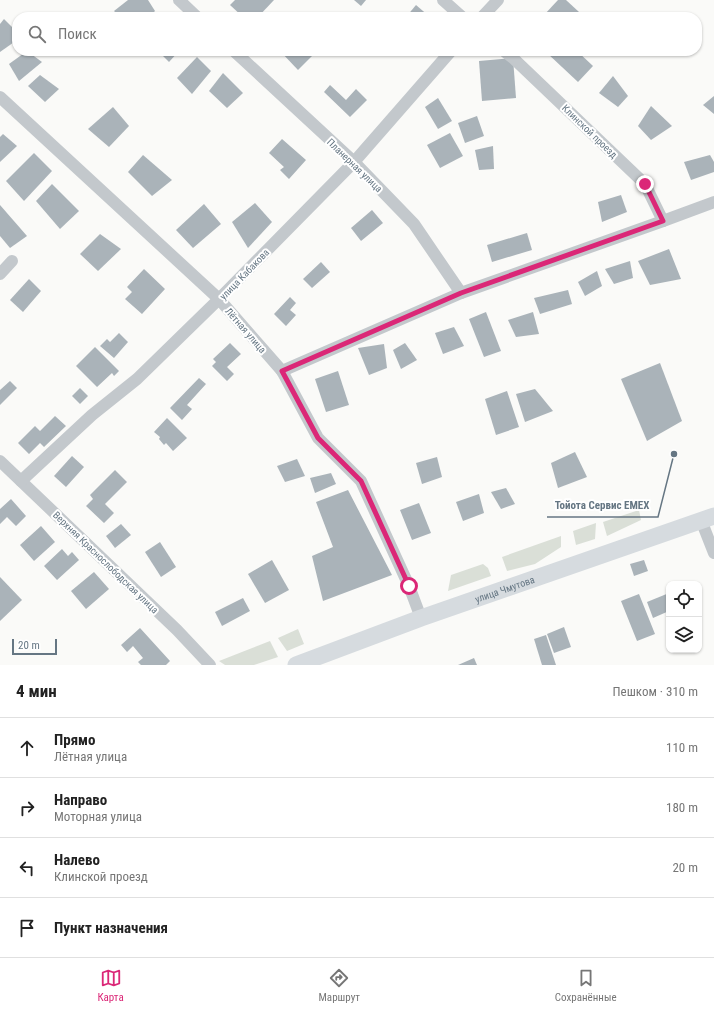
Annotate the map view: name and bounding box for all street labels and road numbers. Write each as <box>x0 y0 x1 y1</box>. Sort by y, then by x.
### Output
street label: Клинской проезд <box>560 102 620 161</box>
street label: Планерная улица <box>325 136 385 194</box>
street label: улица Кабакова <box>217 247 271 302</box>
street label: Лётная улица <box>223 305 268 355</box>
street label: Верхняя Краснослободская улица <box>51 509 161 616</box>
street label: улица Чмутова <box>474 574 536 605</box>

